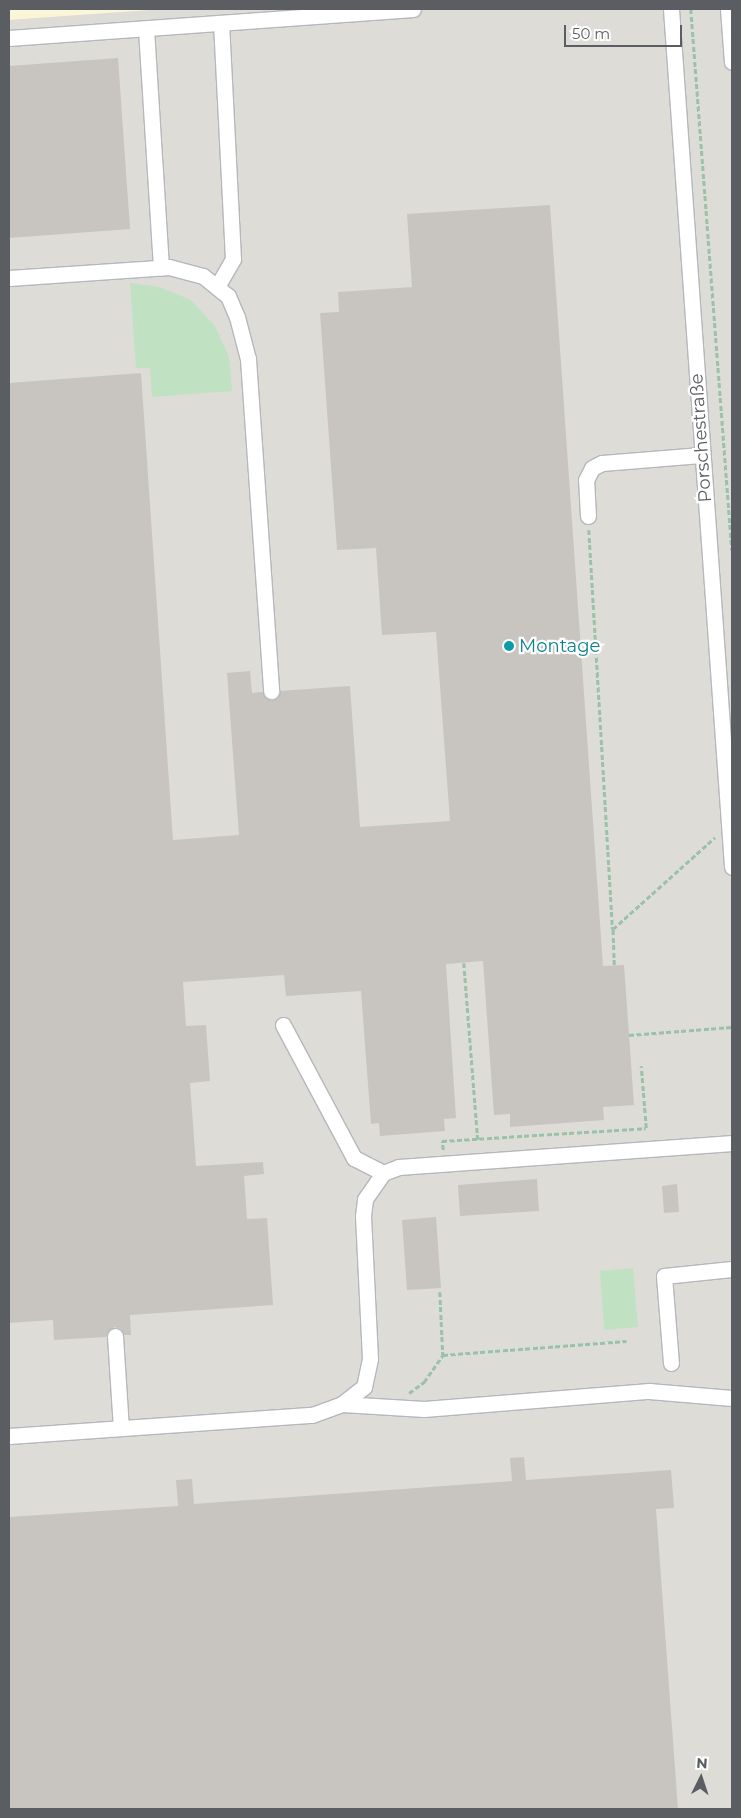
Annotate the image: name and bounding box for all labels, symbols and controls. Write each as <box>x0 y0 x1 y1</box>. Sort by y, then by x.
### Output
scale bar <box>566 15 684 47</box>
text: 50 m <box>572 24 610 43</box>
street label: Porschestraße <box>686 373 716 503</box>
place label: Montage <box>519 635 600 657</box>
marker: Montage <box>503 640 515 652</box>
north arrow <box>676 1753 726 1803</box>
text: N <box>696 1754 708 1772</box>

